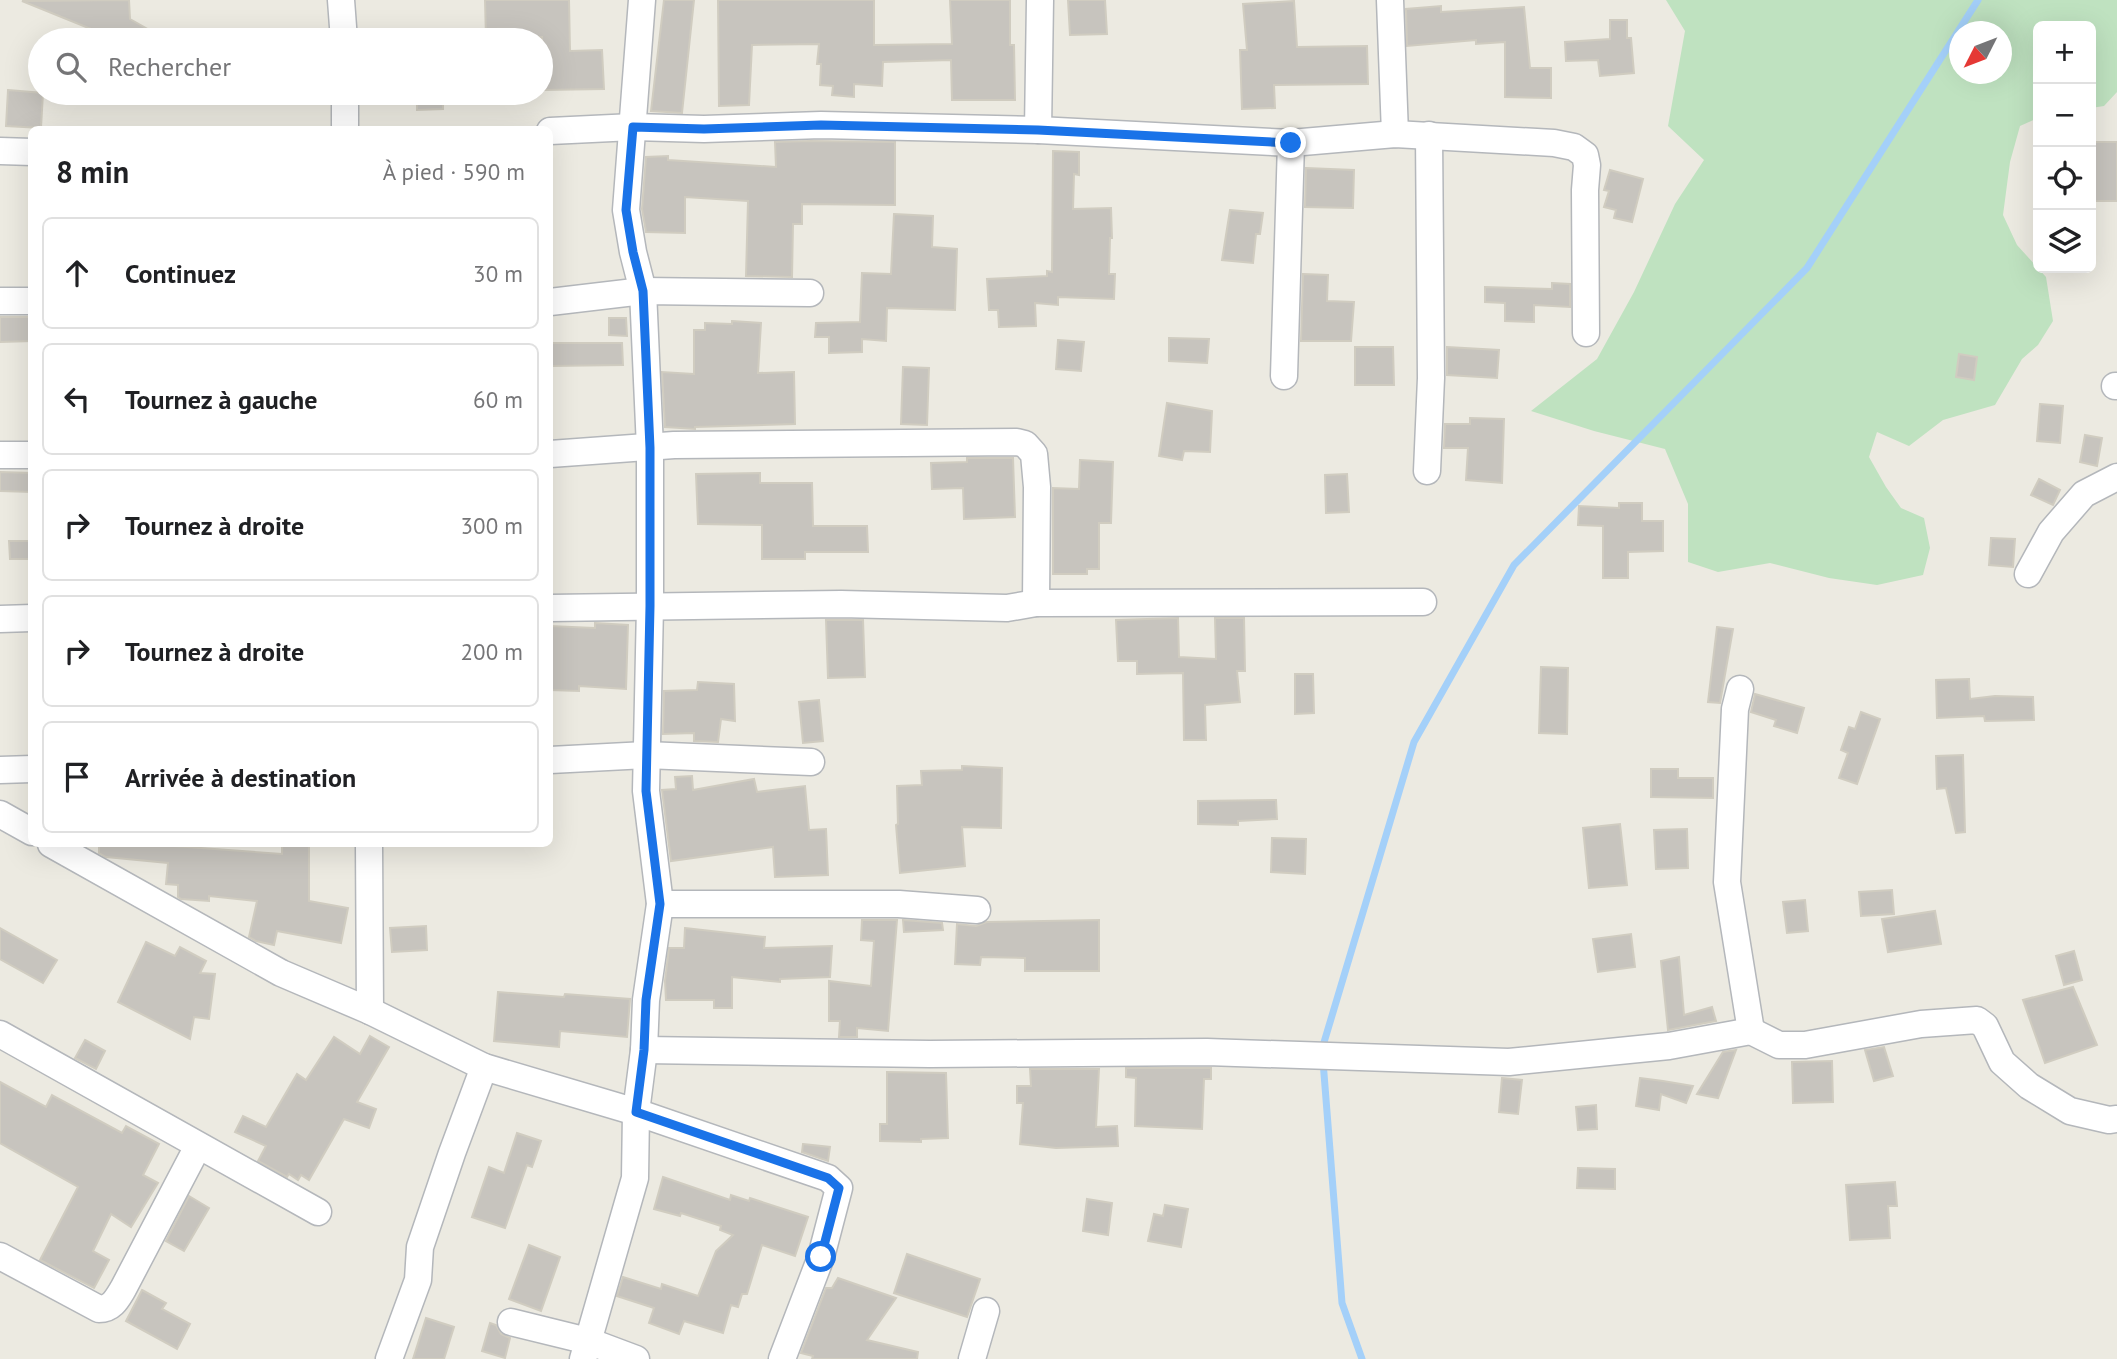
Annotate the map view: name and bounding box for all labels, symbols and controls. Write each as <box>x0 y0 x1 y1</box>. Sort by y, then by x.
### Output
north arrow <box>1949 21 2012 84</box>
map controls <box>2033 21 2096 273</box>
button: + <box>2033 21 2096 84</box>
search box <box>28 28 553 105</box>
icon: search <box>52 48 90 86</box>
text: Rechercher <box>108 50 231 83</box>
button: − <box>2033 84 2096 147</box>
route end <box>1275 127 1306 158</box>
button: locate <box>2033 147 2096 210</box>
text: 8 min <box>56 152 129 191</box>
text: À pied · 590 m <box>383 157 525 186</box>
button: layers <box>2033 210 2096 273</box>
icon: ahead <box>58 254 96 292</box>
text: Continuez <box>125 257 236 290</box>
text: 30 m <box>473 259 523 288</box>
icon: left <box>58 380 96 418</box>
text: Tournez à gauche <box>125 383 317 416</box>
text: 60 m <box>473 385 523 414</box>
icon: right <box>58 506 96 544</box>
text: Tournez à droite <box>125 509 304 542</box>
text: 300 m <box>461 511 523 540</box>
icon: right <box>58 632 96 670</box>
text: Tournez à droite <box>125 635 304 668</box>
text: 200 m <box>461 637 523 666</box>
icon: arrive <box>58 758 96 796</box>
text: Arrivée à destination <box>125 761 356 794</box>
route start <box>805 1241 836 1272</box>

